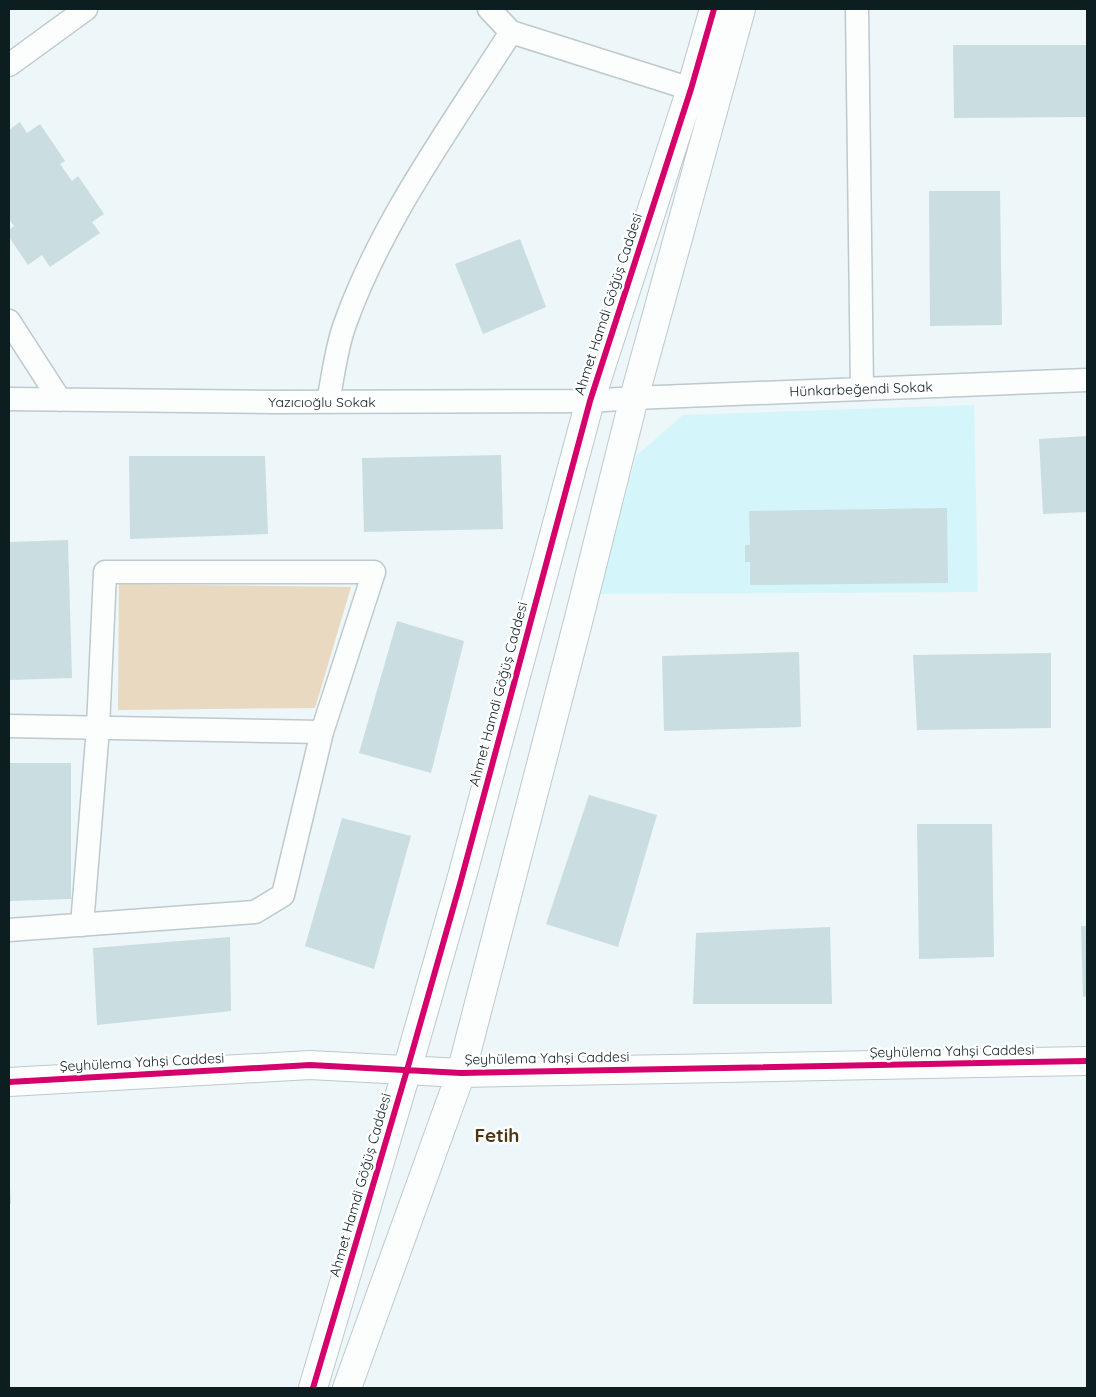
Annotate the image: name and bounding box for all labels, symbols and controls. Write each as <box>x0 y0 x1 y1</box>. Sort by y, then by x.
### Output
street label: Ahmet Hamdi Göğüş Caddesi <box>570 211 646 397</box>
street label: Hünkarbeğendi Sokak <box>789 377 933 401</box>
street label: Yazıcıoğlu Sokak <box>268 393 376 411</box>
street label: Ahmet Hamdi Göğüş Caddesi <box>465 600 531 788</box>
street label: Şeyhülema Yahşi Caddesi <box>869 1041 1035 1061</box>
street label: Şeyhülema Yahşi Caddesi <box>464 1048 630 1068</box>
street label: Şeyhülema Yahşi Caddesi <box>59 1049 225 1075</box>
street label: Ahmet Hamdi Göğüş Caddesi <box>325 1091 395 1279</box>
district label: Fetih <box>475 1123 520 1147</box>

